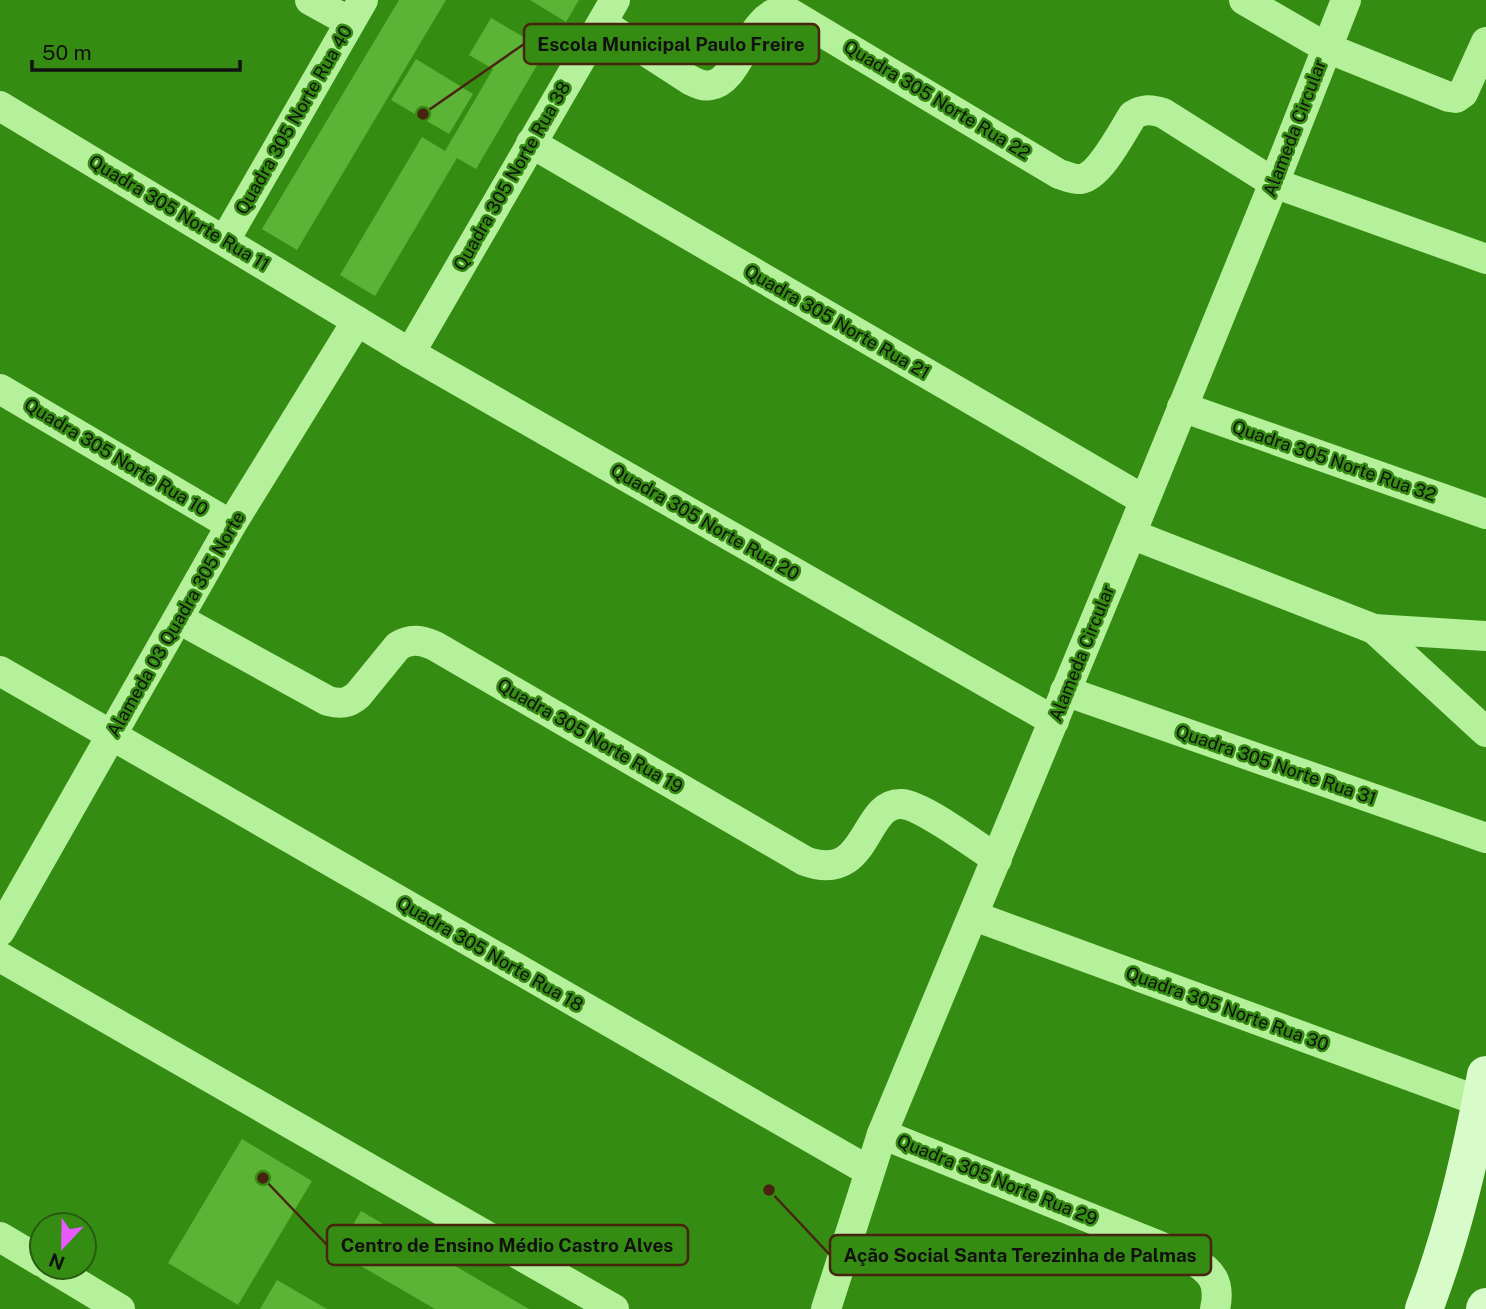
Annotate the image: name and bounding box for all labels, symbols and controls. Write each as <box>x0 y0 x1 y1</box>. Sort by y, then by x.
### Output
street label: Quadra 305 Norte Rua 40 <box>231 22 356 218</box>
callout: Escola Municipal Paulo Freire <box>524 24 819 64</box>
scale bar <box>32 28 240 72</box>
text: Escola Municipal Paulo Freire <box>537 33 805 55</box>
street label: Quadra 305 Norte Rua 22 <box>840 36 1034 164</box>
text: 50 m <box>42 40 92 65</box>
street label: Alameda Circular <box>1259 56 1330 199</box>
street label: Quadra 305 Norte Rua 38 <box>449 77 574 274</box>
street label: Quadra 305 Norte Rua 11 <box>85 150 273 275</box>
street label: Quadra 305 Norte Rua 21 <box>741 260 934 383</box>
street label: Quadra 305 Norte Rua 10 <box>21 393 212 520</box>
street label: Quadra 305 Norte Rua 32 <box>1229 416 1439 505</box>
street label: Quadra 305 Norte Rua 20 <box>607 459 803 584</box>
street label: Alameda 03 Quadra 305 Norte <box>102 507 249 740</box>
street label: Alameda Circular <box>1045 581 1119 724</box>
street label: Quadra 305 Norte Rua 19 <box>494 674 687 797</box>
street label: Quadra 305 Norte Rua 31 <box>1173 720 1379 809</box>
street label: Quadra 305 Norte Rua 18 <box>394 892 587 1015</box>
street label: Quadra 305 Norte Rua 30 <box>1123 962 1332 1055</box>
street label: Quadra 305 Norte Rua 29 <box>894 1130 1100 1229</box>
north arrow <box>28 1211 98 1281</box>
callout: Centro de Ensino Médio Castro Alves <box>327 1225 688 1265</box>
text: Centro de Ensino Médio Castro Alves <box>341 1234 673 1256</box>
callout: Ação Social Santa Terezinha de Palmas <box>830 1235 1211 1275</box>
text: Ação Social Santa Terezinha de Palmas <box>843 1244 1197 1266</box>
text: N <box>46 1249 68 1275</box>

